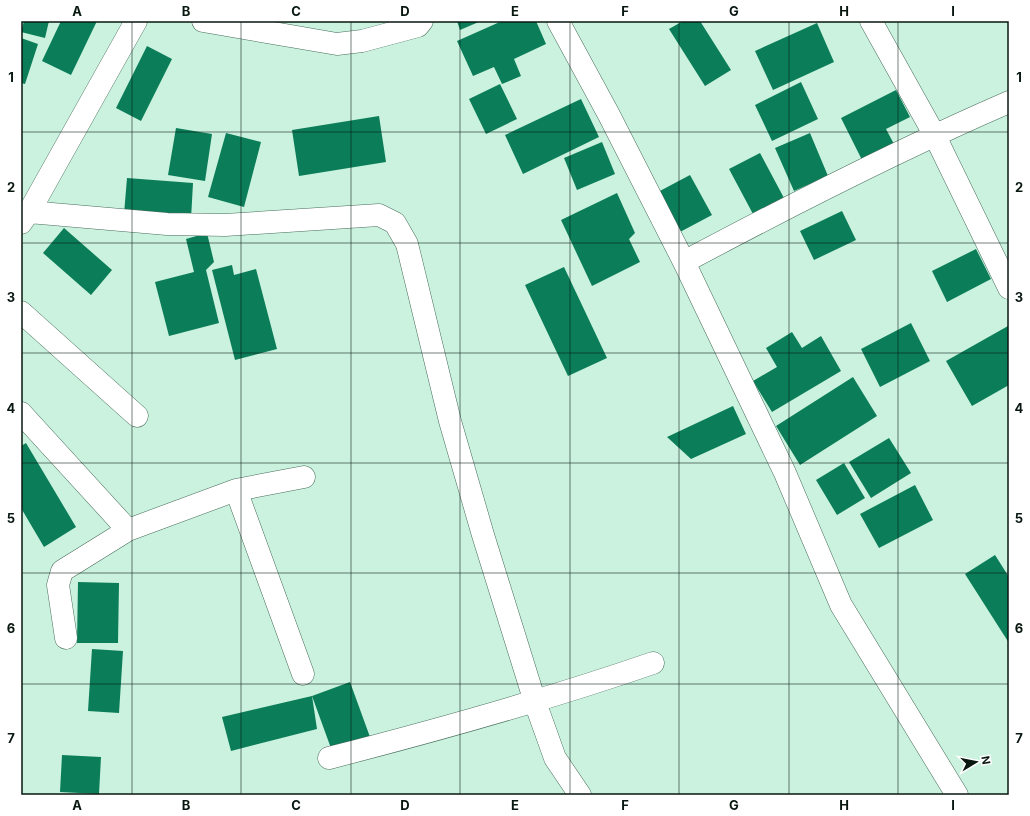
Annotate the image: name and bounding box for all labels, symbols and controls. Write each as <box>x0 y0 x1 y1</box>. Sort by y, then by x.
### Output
text: A <box>72 3 82 19</box>
text: B <box>182 3 191 19</box>
text: C <box>291 3 301 19</box>
text: D <box>400 3 410 19</box>
text: E <box>511 3 519 19</box>
text: F <box>621 3 629 19</box>
text: G <box>729 3 739 19</box>
text: H <box>839 3 849 19</box>
text: I <box>951 3 955 19</box>
text: 1 <box>8 69 14 85</box>
text: 1 <box>1016 69 1022 85</box>
text: 2 <box>7 179 15 195</box>
text: 2 <box>1015 179 1023 195</box>
text: 3 <box>7 289 15 305</box>
text: 3 <box>1015 289 1023 305</box>
text: 4 <box>7 400 16 416</box>
text: 4 <box>1015 400 1024 416</box>
text: 5 <box>7 510 15 526</box>
text: 5 <box>1015 510 1023 526</box>
text: 6 <box>7 620 15 636</box>
text: 6 <box>1015 620 1023 636</box>
text: 7 <box>7 730 15 746</box>
text: 7 <box>1015 730 1023 746</box>
north arrow <box>956 742 996 782</box>
text: N <box>978 755 993 766</box>
text: A <box>72 797 82 813</box>
text: B <box>182 797 191 813</box>
text: C <box>291 797 301 813</box>
text: D <box>400 797 410 813</box>
text: E <box>511 797 519 813</box>
text: F <box>621 797 629 813</box>
text: G <box>729 797 739 813</box>
text: H <box>839 797 849 813</box>
text: I <box>951 797 955 813</box>

